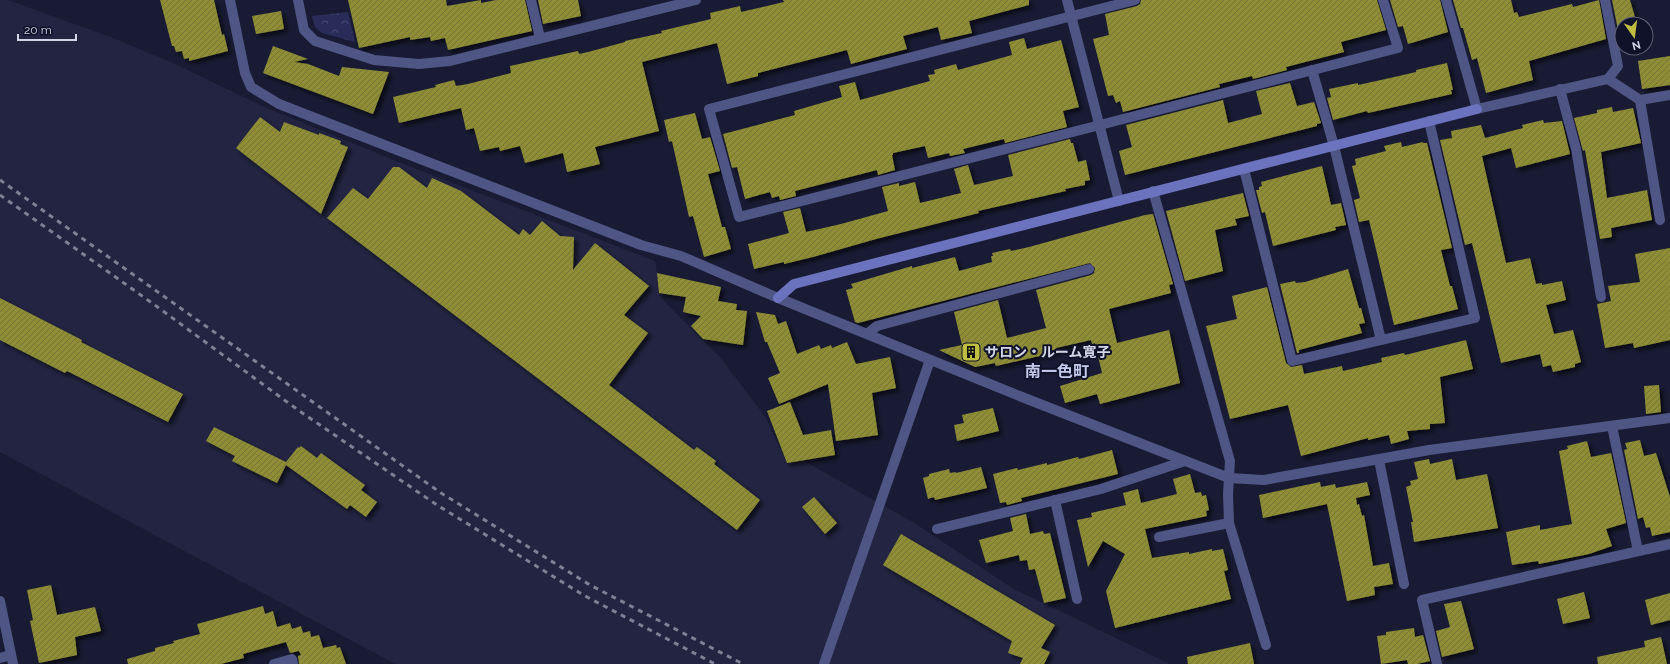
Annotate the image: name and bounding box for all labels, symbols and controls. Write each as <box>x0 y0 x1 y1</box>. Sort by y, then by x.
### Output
scale bar <box>18 16 76 42</box>
north arrow <box>1614 16 1654 56</box>
text: 20 m <box>24 23 52 37</box>
text: N <box>1631 38 1642 53</box>
building icon: サロン・ルーム寛子 <box>960 341 982 363</box>
place label: サロン・ルーム寛子 <box>985 344 1111 360</box>
district label: 南一色町 <box>1025 362 1089 381</box>

